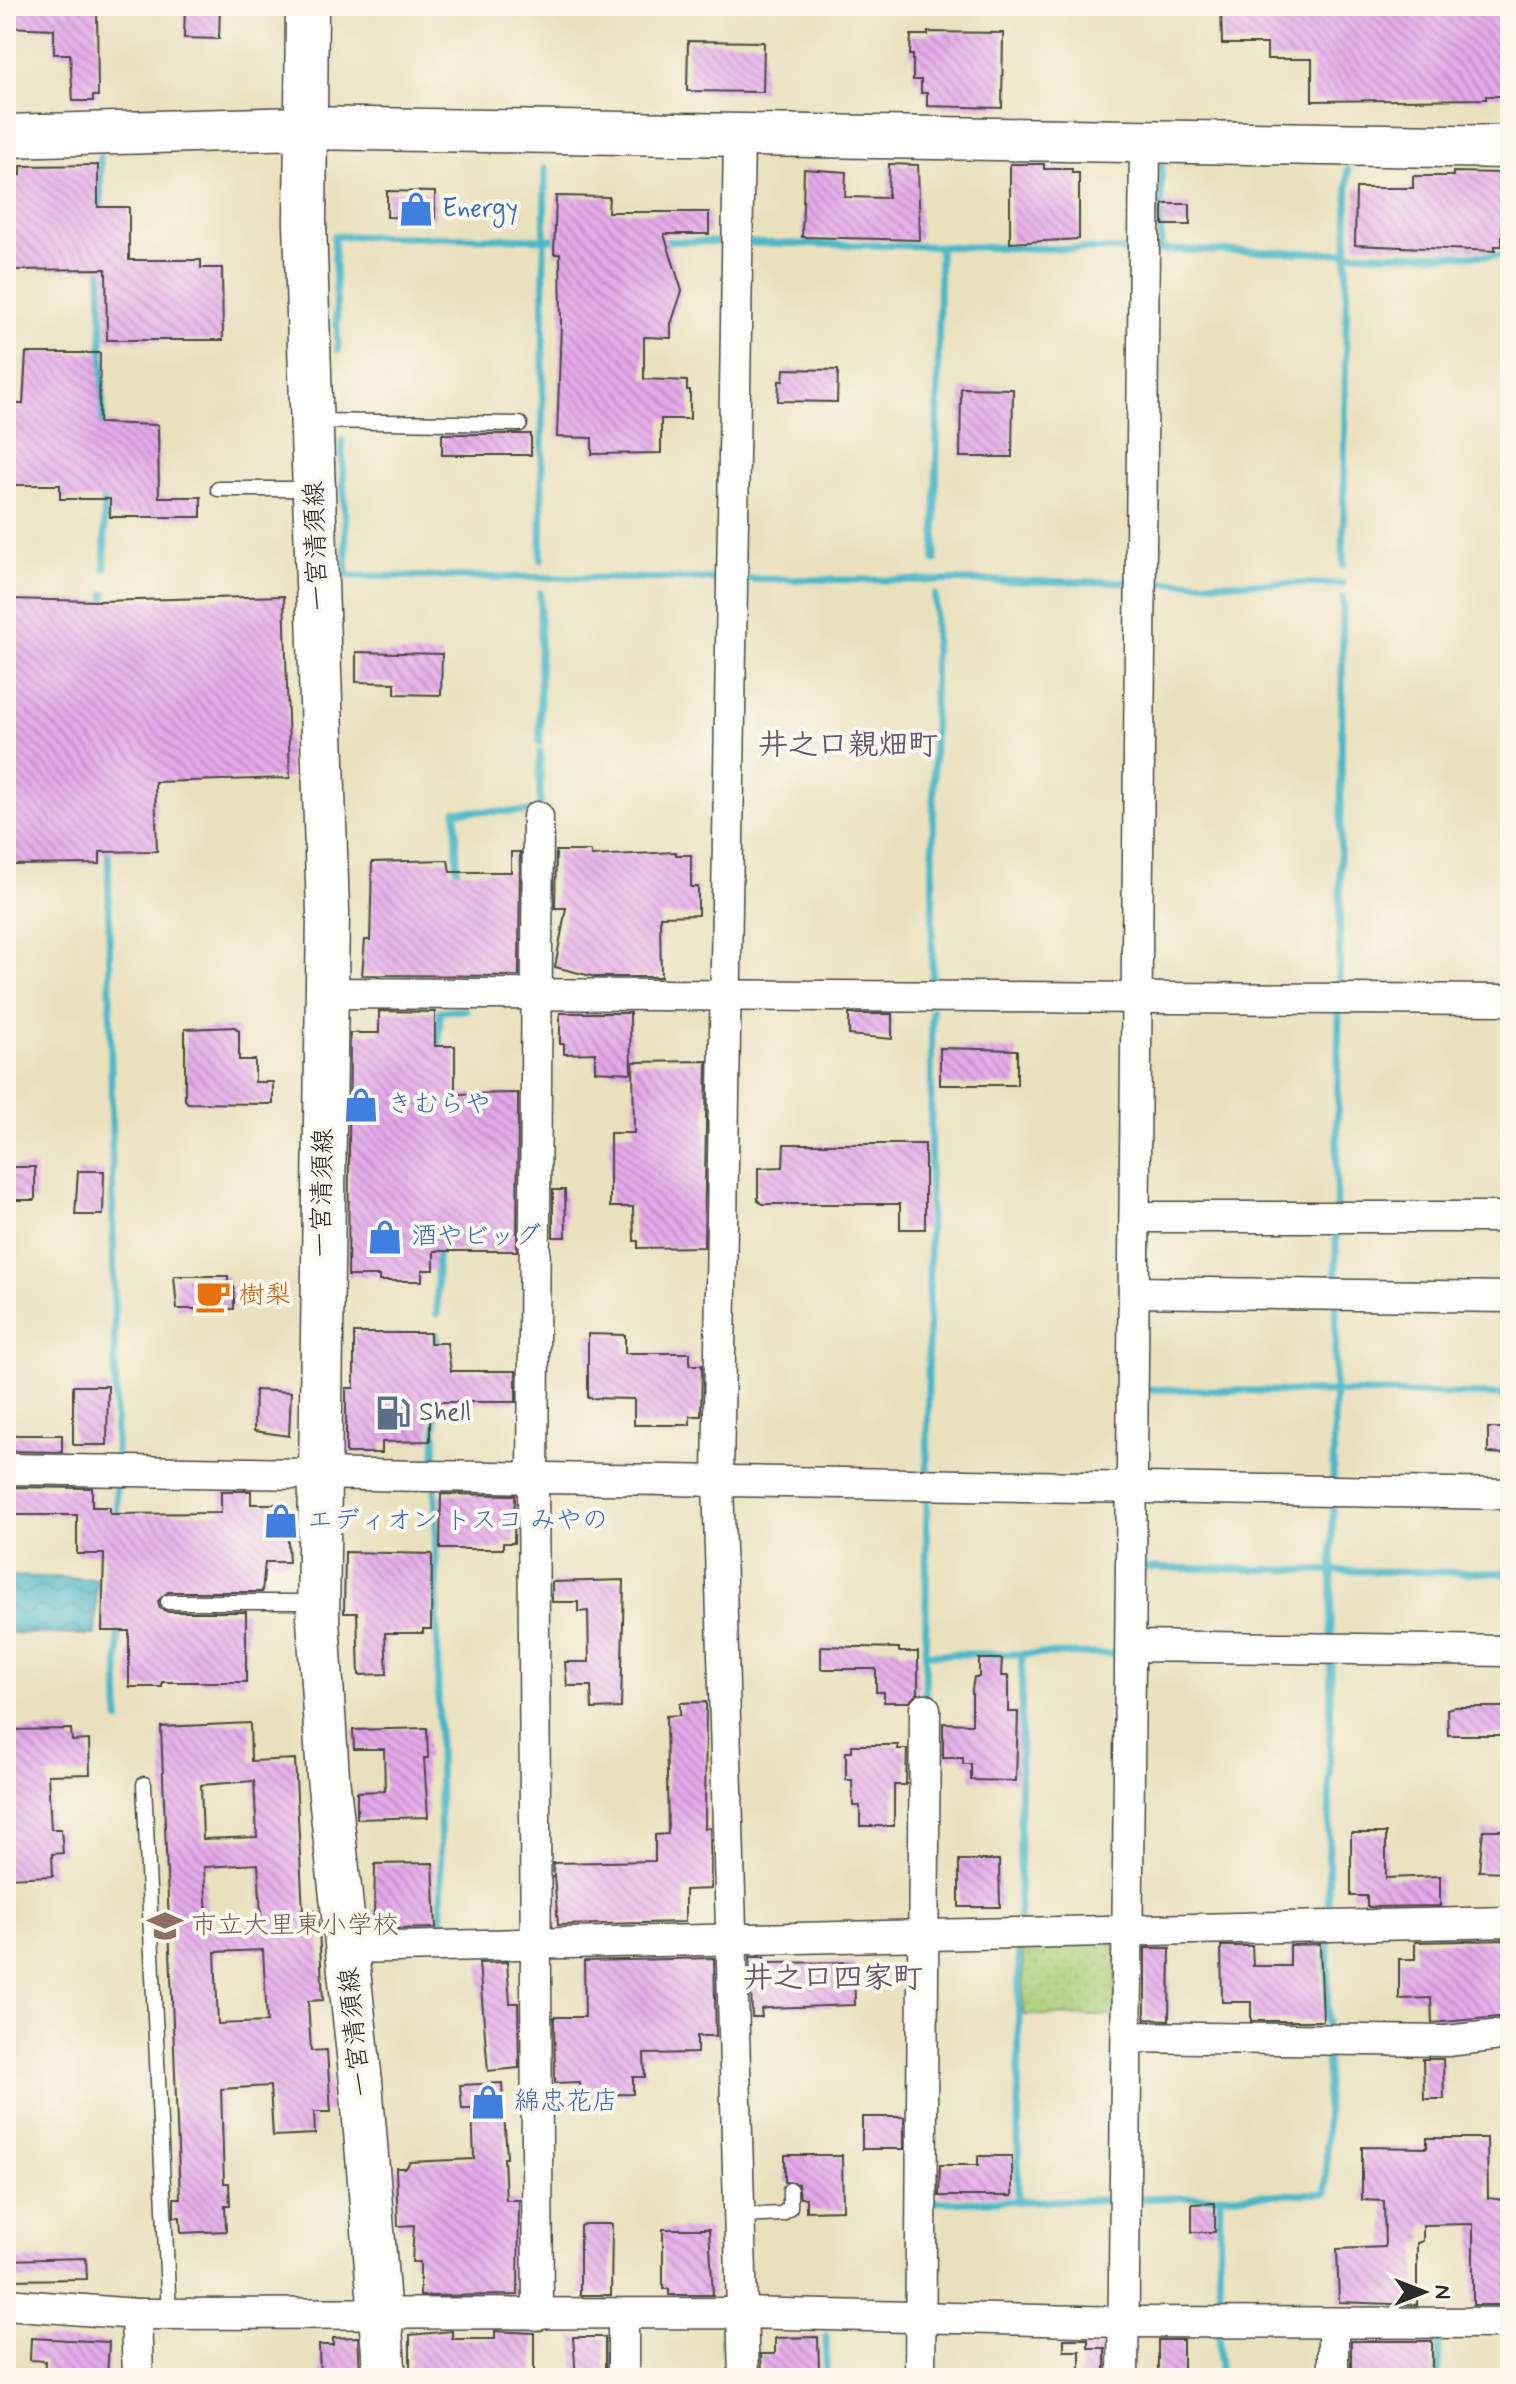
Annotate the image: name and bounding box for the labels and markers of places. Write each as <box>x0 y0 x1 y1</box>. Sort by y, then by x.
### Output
shop icon: Energy <box>397 190 435 228</box>
place label: Energy <box>442 192 518 228</box>
shop icon: きむらや <box>342 1086 380 1124</box>
place label: きむらや <box>387 1088 491 1122</box>
shop icon: 酒やビッグ <box>366 1218 404 1256</box>
place label: 酒やビッグ <box>411 1220 541 1254</box>
cafe icon: 樹梨 <box>194 1277 232 1315</box>
place label: 樹梨 <box>239 1279 291 1313</box>
fuel station icon: Shell <box>374 1394 412 1432</box>
place label: Shell <box>419 1396 471 1430</box>
shop icon: エディオン トスコ みやの <box>262 1502 300 1540</box>
place label: エディオン トスコ みやの <box>307 1504 608 1538</box>
school or university icon: 市立大里東小学校 <box>146 1907 184 1945</box>
place label: 市立大里東小学校 <box>191 1909 399 1943</box>
shop icon: 綿忠花店 <box>469 2083 507 2121</box>
place label: 綿忠花店 <box>514 2085 618 2119</box>

